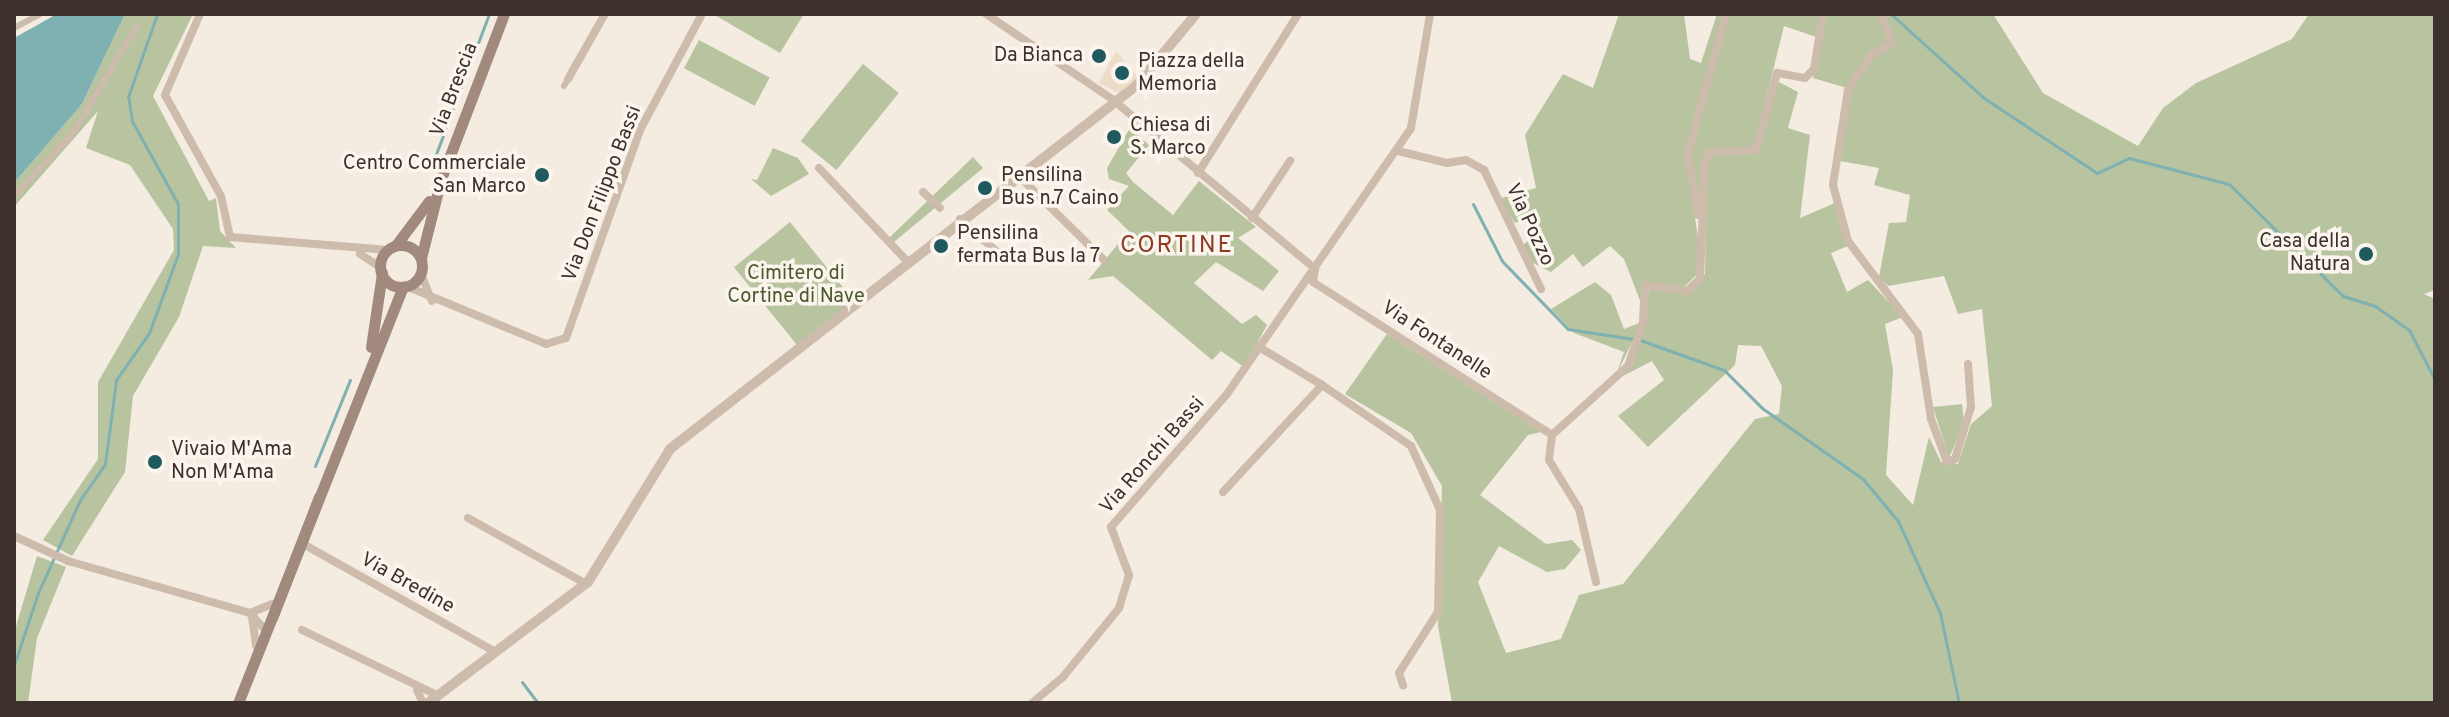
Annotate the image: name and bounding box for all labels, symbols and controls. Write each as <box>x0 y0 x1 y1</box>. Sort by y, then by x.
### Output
street label: Via Brescia <box>426 39 484 141</box>
place label: Da Bianca <box>994 44 1083 68</box>
marker: Da Bianca <box>1090 47 1108 65</box>
place label: Piazza della Memoria <box>1138 50 1245 97</box>
marker: Piazza della Memoria <box>1113 64 1131 82</box>
street label: Via Don Filippo Bassi <box>558 103 648 285</box>
place label: Chiesa di S. Marco <box>1130 114 1211 161</box>
marker: Chiesa di S. Marco <box>1105 128 1123 146</box>
place label: Centro Commerciale San Marco <box>343 152 526 199</box>
place label: Pensilina Bus n.7 Caino <box>1001 164 1120 211</box>
marker: Centro Commerciale San Marco <box>533 166 551 184</box>
marker: Pensilina Bus n.7 Caino <box>976 179 994 197</box>
street label: Via Pozzo <box>1500 180 1558 270</box>
place label: Pensilina fermata Bus la 7 <box>957 222 1101 269</box>
place label: Casa della Natura <box>2259 230 2350 277</box>
district label: CORTINE <box>1120 233 1234 261</box>
marker: Pensilina fermata Bus la 7 <box>932 237 950 255</box>
marker: Casa della Natura <box>2357 245 2375 263</box>
park label: Cimitero di Cortine di Nave <box>727 262 865 309</box>
street label: Via Fontanelle <box>1376 296 1496 386</box>
street label: Via Ronchi Bassi <box>1096 392 1210 520</box>
place label: Vivaio M'Ama Non M'Ama <box>171 438 292 485</box>
marker: Vivaio M'Ama Non M'Ama <box>146 453 164 471</box>
street label: Via Bredine <box>356 548 458 620</box>

